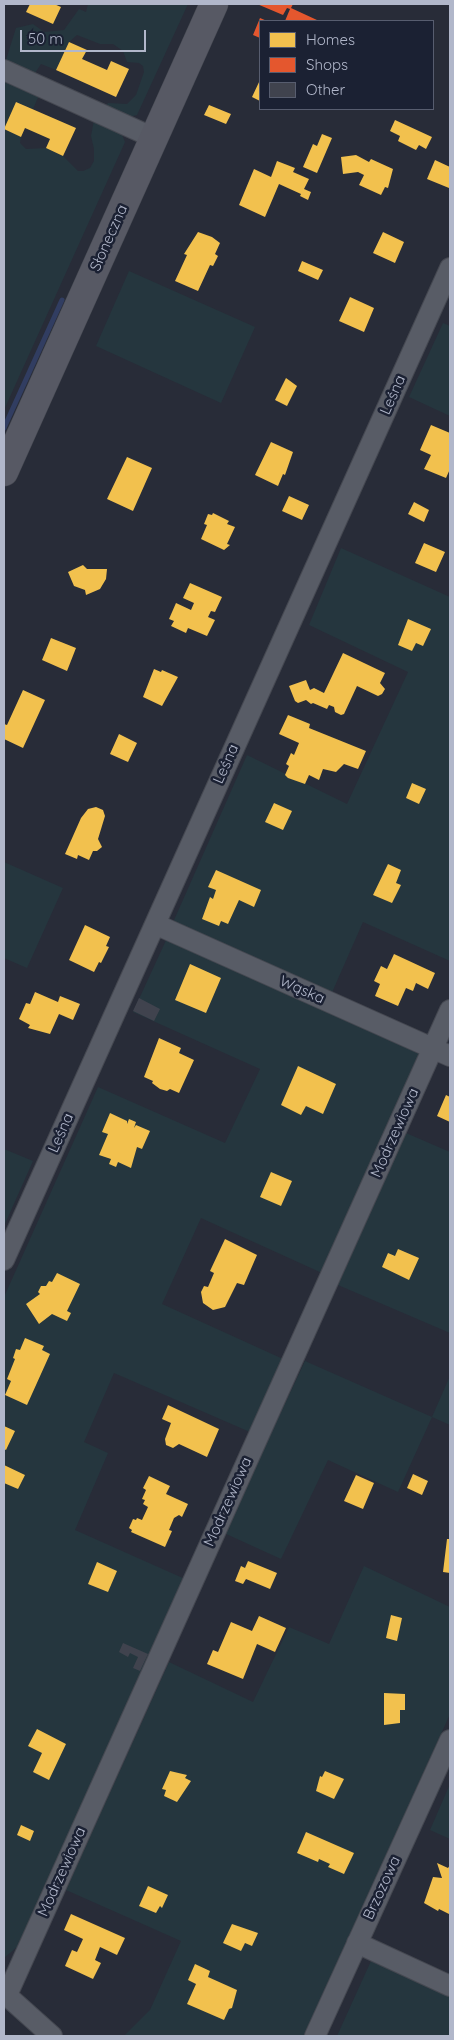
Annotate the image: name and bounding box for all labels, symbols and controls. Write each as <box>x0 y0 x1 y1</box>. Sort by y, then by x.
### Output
scale bar <box>22 20 149 52</box>
legend <box>259 20 434 110</box>
text: 50 m <box>28 29 63 48</box>
text: Homes <box>306 30 355 49</box>
text: Shops <box>306 55 348 74</box>
text: Other <box>306 80 345 99</box>
street label: Słoneczna <box>86 202 132 274</box>
street label: Leśna <box>376 372 410 418</box>
street label: Leśna <box>209 741 243 787</box>
street label: Wąska <box>277 972 327 1008</box>
street label: Modrzewiowa <box>367 1086 423 1180</box>
street label: Leśna <box>44 1110 78 1156</box>
street label: Modrzewiowa <box>200 1455 256 1549</box>
street label: Modrzewiowa <box>34 1825 90 1919</box>
street label: Brzozowa <box>359 1853 405 1923</box>

